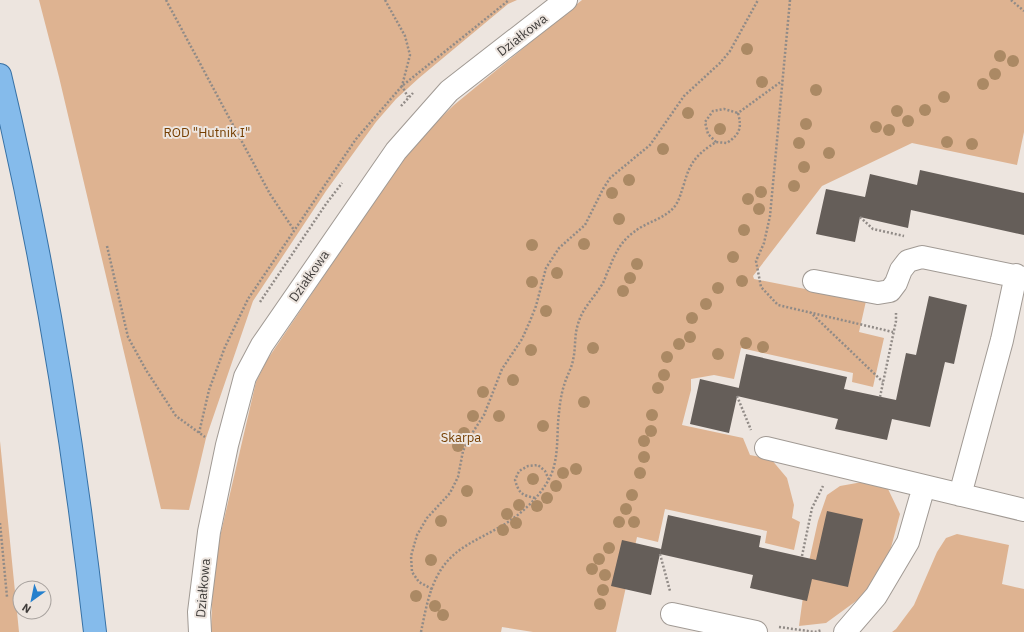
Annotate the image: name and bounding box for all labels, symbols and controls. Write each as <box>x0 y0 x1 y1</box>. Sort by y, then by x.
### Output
street label: Działkowa <box>493 10 551 60</box>
park label: ROD "Hutnik I" <box>164 124 250 141</box>
street label: Działkowa <box>285 247 333 305</box>
park label: Skarpa <box>441 429 481 446</box>
street label: Działkowa <box>192 558 214 618</box>
north arrow <box>12 580 52 620</box>
text: N <box>19 600 34 616</box>

